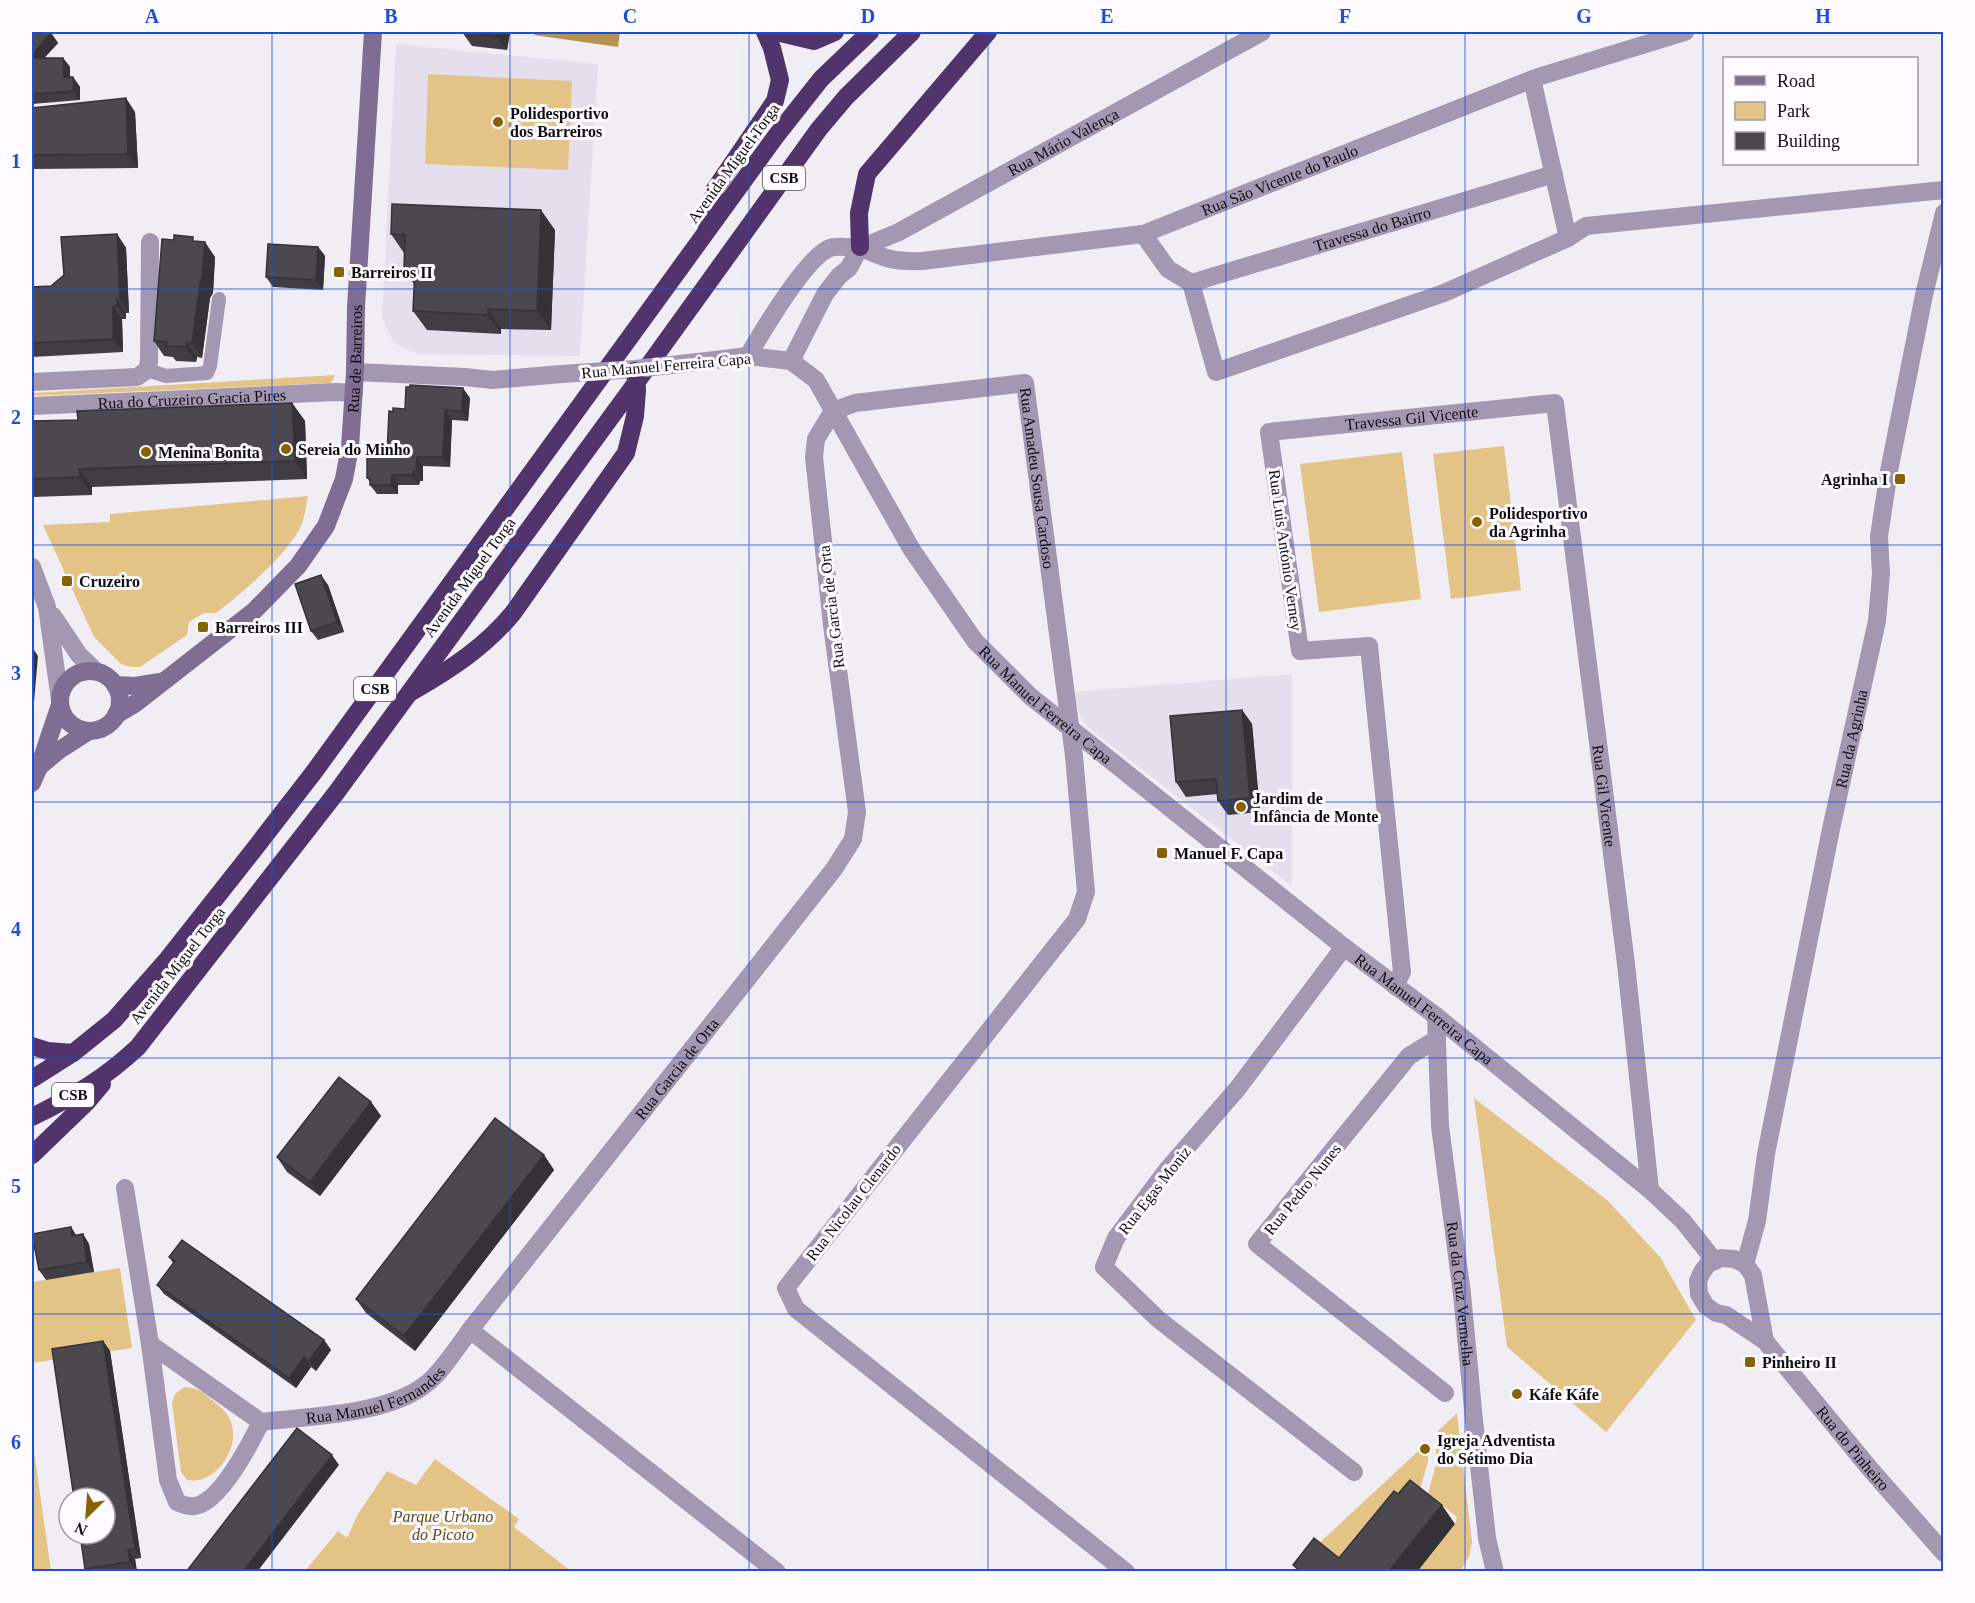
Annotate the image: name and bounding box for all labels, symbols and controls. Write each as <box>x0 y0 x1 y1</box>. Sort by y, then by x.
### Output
text: A <box>145 5 160 27</box>
text: B <box>384 5 398 27</box>
text: C <box>623 5 637 27</box>
text: D <box>861 5 875 27</box>
text: E <box>1100 5 1114 27</box>
text: F <box>1339 5 1351 27</box>
text: G <box>1576 5 1592 27</box>
text: H <box>1815 5 1831 27</box>
legend <box>1723 57 1918 165</box>
text: Road <box>1777 71 1815 91</box>
street label: Avenida Miguel Torga <box>684 100 783 227</box>
text: Park <box>1777 101 1810 121</box>
place label: Polidesportivo dos Barreiros <box>510 105 609 140</box>
street label: Rua Mário Valença <box>1005 105 1121 179</box>
marker: Polidesportivo dos Barreiros <box>491 115 505 129</box>
text: Building <box>1777 131 1840 151</box>
street label: Rua São Vicente do Paulo <box>1199 142 1360 219</box>
text: 1 <box>11 150 21 172</box>
road number: CSB <box>763 166 805 190</box>
street label: Travessa do Bairro <box>1312 204 1433 255</box>
place label: Barreiros II <box>351 264 433 281</box>
marker: Barreiros II <box>332 265 346 279</box>
street label: Rua de Barreiros <box>344 304 365 414</box>
street label: Rua Manuel Ferreira Capa <box>581 350 752 382</box>
street label: Rua do Cruzeiro Gracia Pires <box>97 386 286 412</box>
street label: Rua Amadeu Sousa Cardoso <box>1017 386 1057 570</box>
street label: Travessa Gil Vicente <box>1344 403 1479 433</box>
text: 2 <box>11 406 21 428</box>
place label: Sereia do Minho <box>298 441 411 458</box>
marker: Sereia do Minho <box>279 442 293 456</box>
place label: Menina Bonita <box>158 444 260 461</box>
marker: Menina Bonita <box>139 445 153 459</box>
street label: Rua Luis António Verney <box>1265 468 1305 632</box>
place label: Agrinha I <box>1821 471 1888 489</box>
marker: Agrinha I <box>1893 472 1907 486</box>
place label: Polidesportivo da Agrinha <box>1489 505 1588 541</box>
street label: Avenida Miguel Torga <box>420 514 519 641</box>
marker: Polidesportivo da Agrinha <box>1470 515 1484 529</box>
street label: Rua Garcia de Orta <box>816 544 847 669</box>
place label: Cruzeiro <box>79 573 140 590</box>
marker: Cruzeiro <box>60 574 74 588</box>
place label: Barreiros III <box>215 619 303 636</box>
marker: Barreiros III <box>196 620 210 634</box>
street label: Rua Manuel Ferreira Capa <box>976 642 1115 767</box>
text: 3 <box>11 662 21 684</box>
road number: CSB <box>354 677 396 701</box>
street label: Rua da Agrinha <box>1832 688 1871 790</box>
street label: Rua Gil Vicente <box>1589 744 1619 848</box>
place label: Jardim de Infância de Monte <box>1253 790 1378 825</box>
marker: Jardim de Infância de Monte <box>1234 800 1248 814</box>
place label: Manuel F. Capa <box>1174 845 1283 863</box>
marker: Manuel F. Capa <box>1155 846 1169 860</box>
street label: Avenida Miguel Torga <box>126 903 229 1028</box>
text: 4 <box>11 918 21 940</box>
street label: Rua Manuel Ferreira Capa <box>1352 950 1496 1068</box>
street label: Rua Garcia de Orta <box>632 1015 722 1123</box>
road number: CSB <box>52 1083 94 1107</box>
street label: Rua Pedro Nunes <box>1261 1140 1344 1238</box>
street label: Rua Nicolau Clenardo <box>803 1141 904 1264</box>
street label: Rua Egas Moniz <box>1115 1143 1195 1238</box>
text: 5 <box>11 1175 21 1197</box>
street label: Rua da Cruz Vermelha <box>1444 1221 1477 1367</box>
place label: Pinheiro II <box>1762 1354 1837 1371</box>
marker: Pinheiro II <box>1743 1355 1757 1369</box>
street label: Rua Manuel Fernandes <box>305 1363 448 1426</box>
place label: Káfe Káfe <box>1529 1386 1599 1403</box>
marker: Káfe Káfe <box>1510 1387 1524 1401</box>
street label: Rua do Pinheiro <box>1813 1403 1893 1494</box>
text: 6 <box>11 1431 21 1453</box>
place label: Igreja Adventista do Sétimo Dia <box>1437 1432 1555 1467</box>
marker: Igreja Adventista do Sétimo Dia <box>1418 1442 1432 1456</box>
north arrow <box>57 1486 117 1546</box>
park label: Parque Urbano do Picoto <box>392 1508 493 1543</box>
text: N <box>72 1519 90 1539</box>

